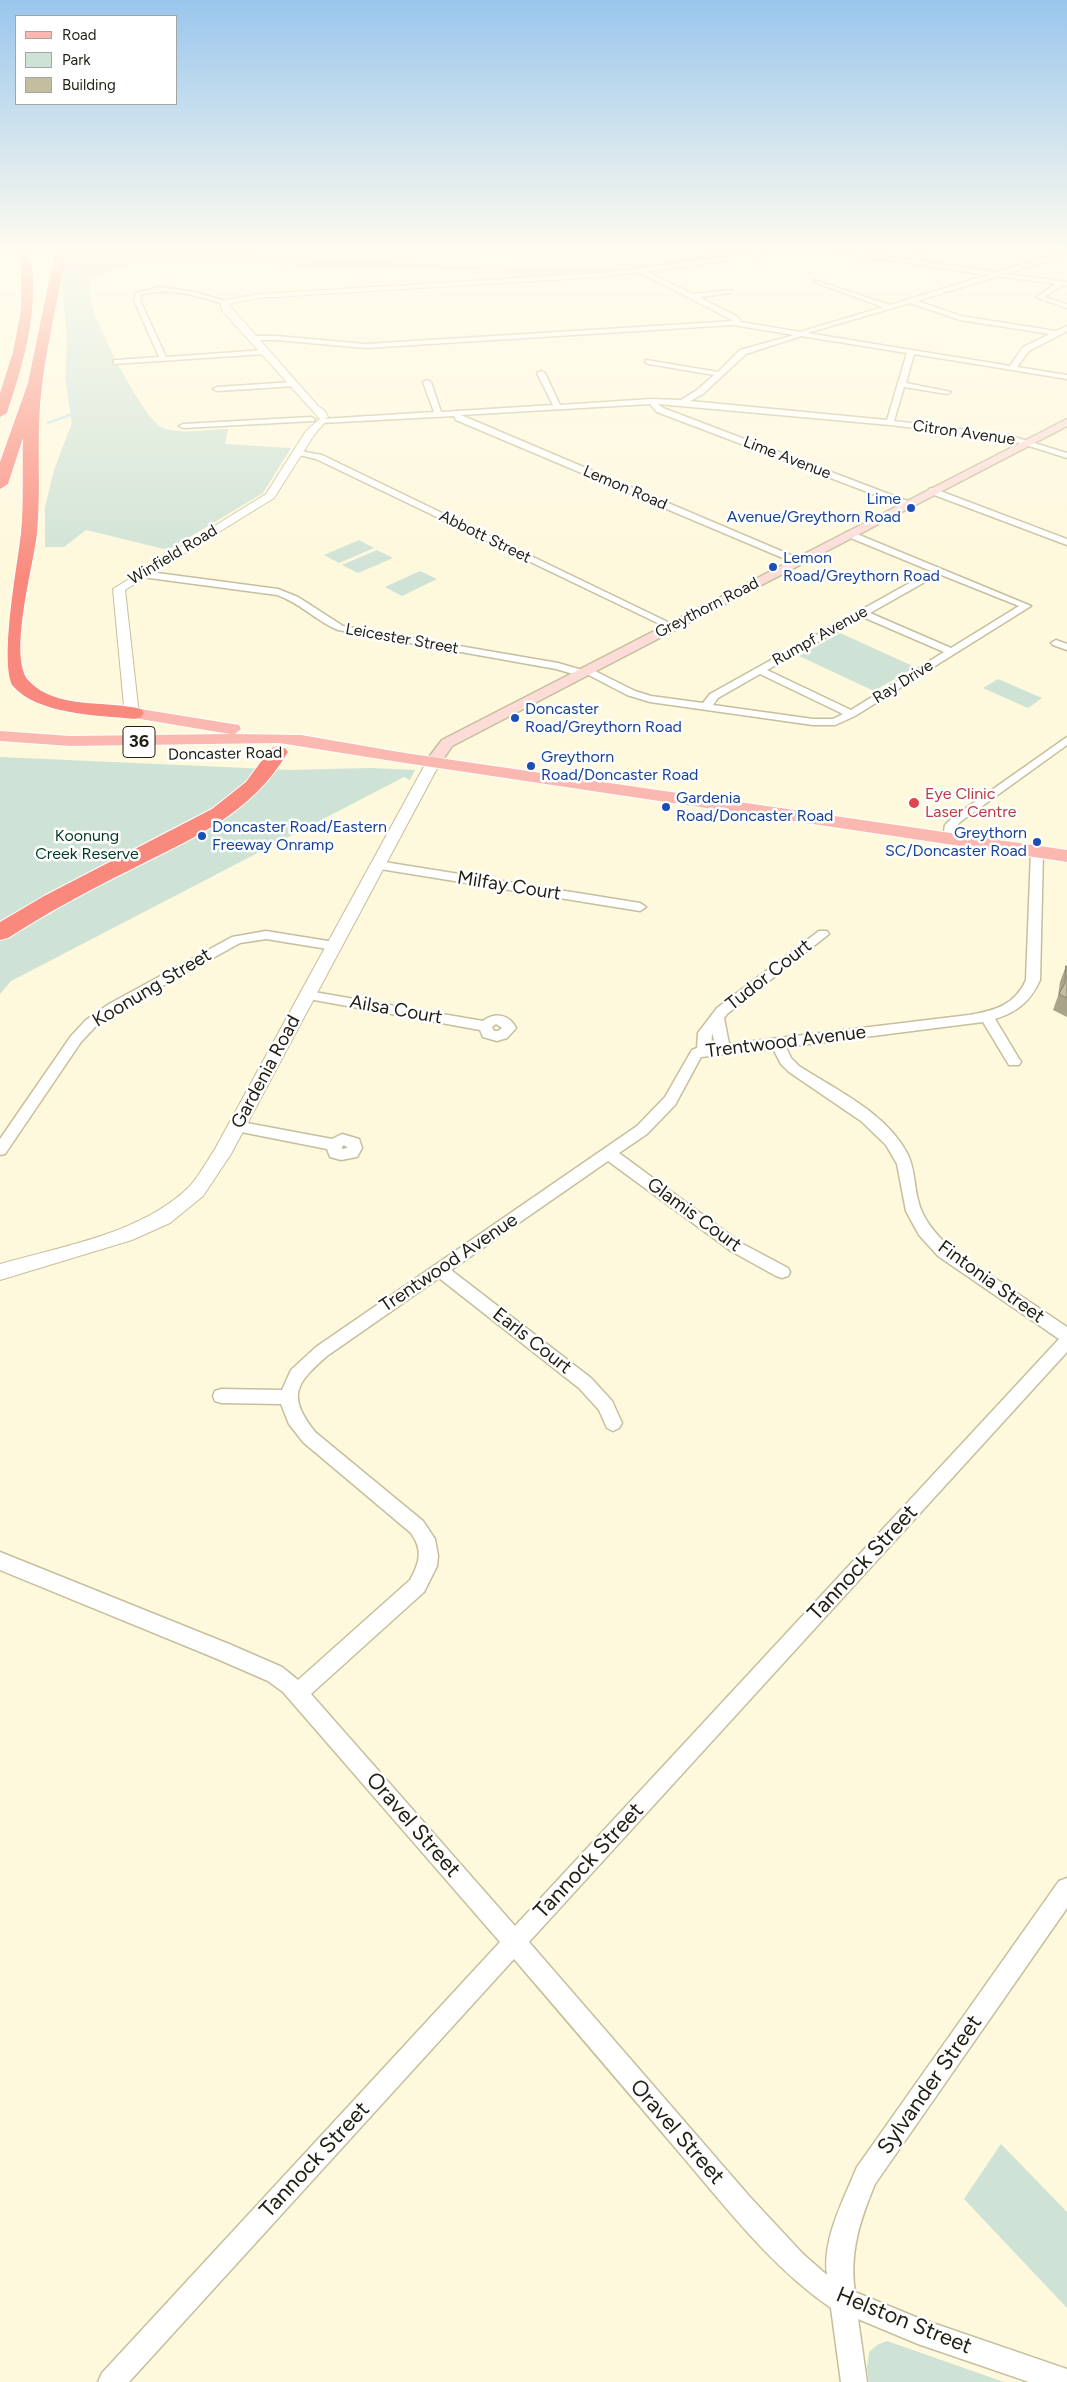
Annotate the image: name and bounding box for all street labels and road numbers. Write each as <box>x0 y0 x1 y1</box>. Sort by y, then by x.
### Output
street label: Citron Avenue <box>912 416 1016 450</box>
street label: Lime Avenue <box>740 432 834 484</box>
street label: Lemon Road <box>580 462 670 514</box>
street label: Abbott Street <box>436 507 534 567</box>
street label: Winfield Road <box>125 521 221 589</box>
street label: Greythorn Road <box>652 574 762 642</box>
street label: Rumpf Avenue <box>769 602 871 670</box>
street label: Leicester Street <box>344 620 460 658</box>
street label: Ray Drive <box>869 656 937 708</box>
road number: 36 <box>123 726 155 758</box>
street label: Doncaster Road <box>168 743 282 765</box>
street label: Milfay Court <box>455 867 563 905</box>
street label: Tudor Court <box>722 934 816 1016</box>
street label: Koonung Street <box>89 944 215 1032</box>
street label: Ailsa Court <box>348 991 444 1029</box>
street label: Gardenia Road <box>227 1011 305 1133</box>
street label: Trentwood Avenue <box>705 1021 867 1063</box>
street label: Glamis Court <box>642 1173 746 1257</box>
street label: Trentwood Avenue <box>376 1209 522 1317</box>
street label: Fintonia Street <box>933 1236 1049 1328</box>
street label: Earls Court <box>488 1303 576 1379</box>
street label: Tannock Street <box>803 1500 923 1626</box>
street label: Oravel Street <box>360 1767 466 1883</box>
street label: Tannock Street <box>529 1798 649 1924</box>
street label: Sylvander Street <box>872 2010 988 2160</box>
street label: Oravel Street <box>624 2074 730 2190</box>
street label: Tannock Street <box>255 2097 375 2223</box>
street label: Helston Street <box>832 2282 976 2360</box>

